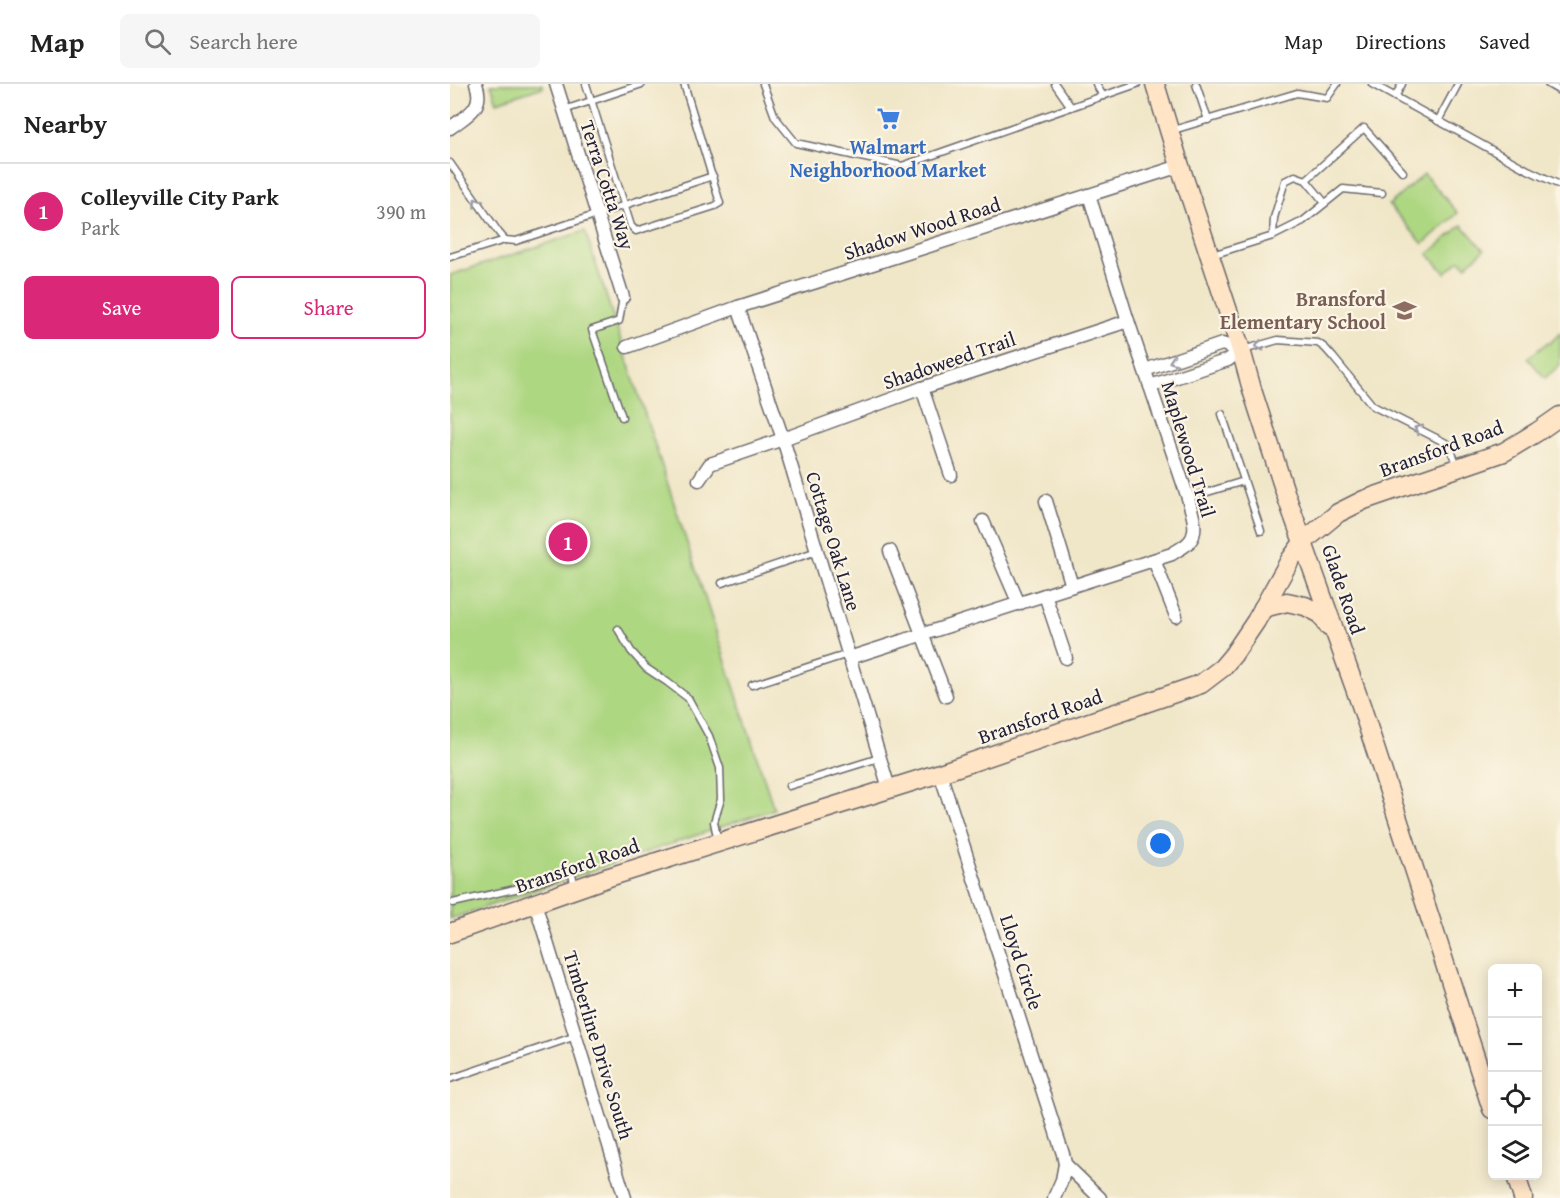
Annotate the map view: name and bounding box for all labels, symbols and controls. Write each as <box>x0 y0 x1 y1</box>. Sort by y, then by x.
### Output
search box <box>120 14 540 68</box>
text: Map <box>30 21 84 62</box>
icon: search <box>141 25 174 58</box>
text: Search here <box>189 25 298 57</box>
text: Map <box>1284 26 1323 57</box>
text: Directions <box>1356 26 1446 57</box>
text: Saved <box>1479 26 1530 57</box>
text: Nearby <box>24 104 107 143</box>
supermarket icon: Walmart Neighborhood Market <box>875 105 901 131</box>
street label: Terra Cotta Way <box>573 116 643 254</box>
place label: Walmart Neighborhood Market <box>790 132 987 184</box>
text: Colleyville City Park <box>81 181 279 213</box>
street label: Shadow Wood Road <box>840 189 1004 267</box>
text: 1 <box>38 197 49 226</box>
text: 390 m <box>376 197 426 226</box>
one-way arrow <box>473 197 484 208</box>
text: Park <box>81 213 120 242</box>
button: Save <box>24 276 219 339</box>
button: Share <box>231 276 426 339</box>
place label: Bransford Elementary School <box>1220 284 1387 336</box>
school or university icon: Bransford Elementary School <box>1391 297 1417 323</box>
street label: Shadoweed Trail <box>879 324 1020 396</box>
one-way arrow <box>1254 339 1265 351</box>
one-way arrow <box>1168 353 1179 366</box>
street label: Maplewood Trail <box>1155 377 1224 521</box>
street label: Bransford Road <box>1375 412 1507 484</box>
one-way arrow <box>1414 425 1425 437</box>
street label: Cottage Oak Lane <box>799 468 869 614</box>
pin: 1 <box>548 520 588 564</box>
street label: Glade Road <box>1315 540 1373 638</box>
street label: Bransford Road <box>974 681 1106 751</box>
your location <box>1146 829 1175 858</box>
street label: Bransford Road <box>511 830 643 900</box>
street label: Lloyd Circle <box>993 911 1051 1013</box>
street label: Timberline Drive South <box>557 947 641 1143</box>
map controls <box>1488 964 1542 1180</box>
button: + <box>1488 964 1542 1018</box>
button: − <box>1488 1018 1542 1072</box>
button: locate <box>1488 1072 1542 1126</box>
button: layers <box>1488 1126 1542 1180</box>

